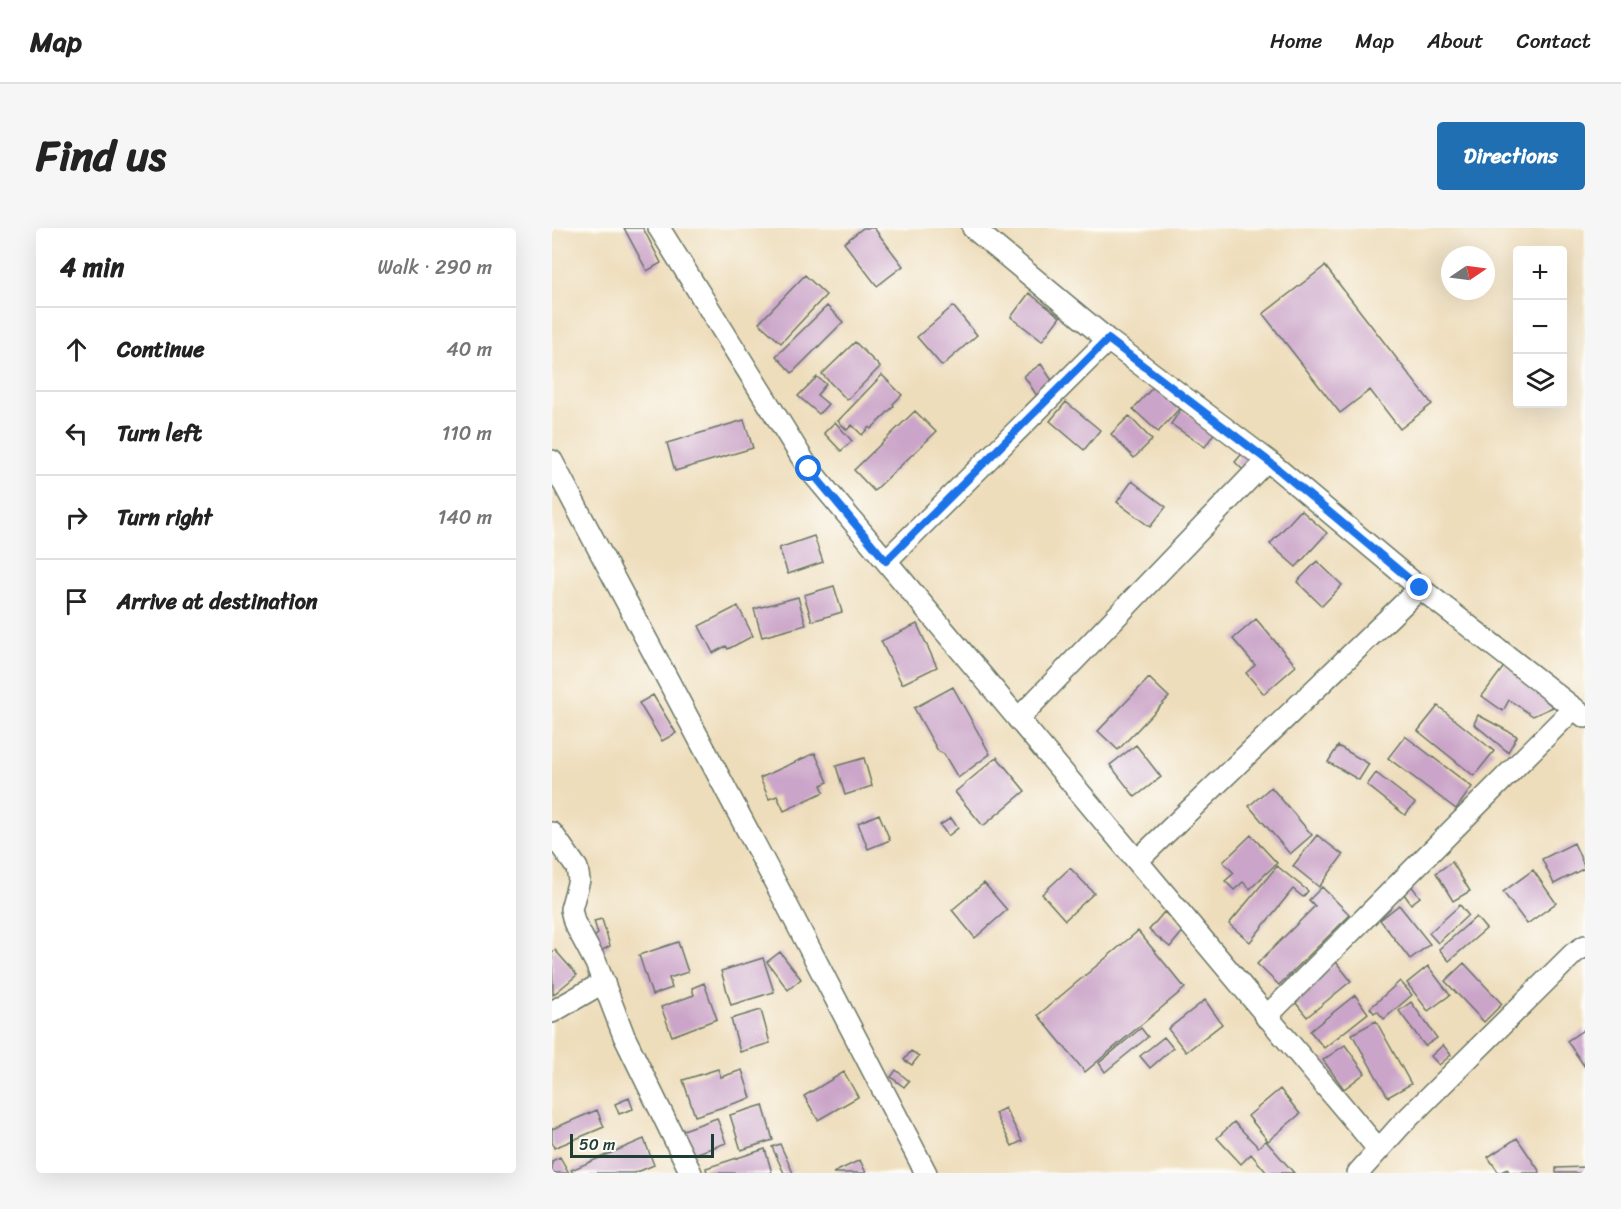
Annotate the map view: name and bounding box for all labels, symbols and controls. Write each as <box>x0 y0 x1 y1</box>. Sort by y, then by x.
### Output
text: Map <box>30 17 82 66</box>
text: Home <box>1270 22 1322 60</box>
text: Map <box>1355 22 1394 60</box>
text: About <box>1427 22 1484 60</box>
text: Contact <box>1517 22 1591 60</box>
text: Find us <box>36 119 166 193</box>
button: Directions <box>1437 122 1585 190</box>
text: 4 min <box>60 244 124 290</box>
north arrow <box>1441 246 1495 300</box>
map controls <box>1513 246 1567 408</box>
button: + <box>1513 246 1567 300</box>
text: Walk · 290 m <box>377 250 492 285</box>
button: − <box>1513 300 1567 354</box>
text: Continue <box>117 330 205 369</box>
text: 40 m <box>446 332 492 367</box>
icon: ahead <box>60 333 93 366</box>
button: layers <box>1513 354 1567 408</box>
text: Turn left <box>117 414 202 453</box>
text: 110 m <box>442 416 492 451</box>
icon: left <box>60 417 93 450</box>
route start <box>795 455 821 481</box>
text: Turn right <box>117 498 212 537</box>
text: 140 m <box>438 500 492 535</box>
icon: right <box>60 501 93 534</box>
route end <box>1406 574 1432 600</box>
text: Arrive at destination <box>117 582 318 621</box>
icon: arrive <box>60 585 93 618</box>
text: 50 m <box>579 1130 615 1159</box>
scale bar <box>570 1131 714 1158</box>

